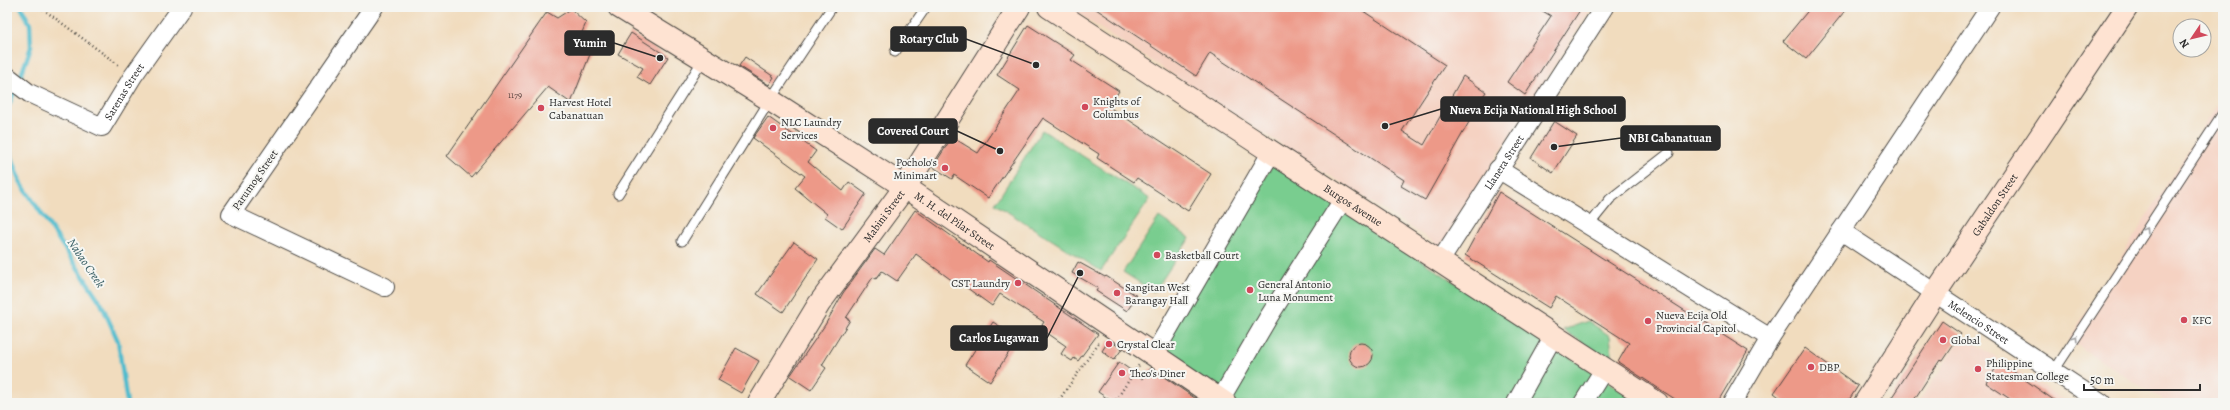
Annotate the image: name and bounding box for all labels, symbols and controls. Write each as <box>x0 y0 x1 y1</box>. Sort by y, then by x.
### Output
north arrow <box>2172 18 2212 58</box>
callout: Rotary Club <box>891 27 966 51</box>
callout: Yumin <box>565 31 614 55</box>
text: Rotary Club <box>899 31 959 47</box>
text: Yumin <box>572 35 607 51</box>
text: N <box>2176 36 2193 51</box>
street label: Sarenas Street <box>100 60 148 123</box>
house number: 1179 <box>508 89 522 101</box>
place label: Knights of Columbus <box>1093 94 1141 122</box>
place label: Harvest Hotel Cabanatuan <box>549 95 612 123</box>
callout: Nueva Ecija National High School <box>1441 97 1625 121</box>
marker: Knights of Columbus <box>1080 102 1090 112</box>
text: Nueva Ecija National High School <box>1449 102 1617 118</box>
marker: Harvest Hotel Cabanatuan <box>536 103 546 113</box>
place label: NLC Laundry Services <box>781 115 842 143</box>
callout: Covered Court <box>869 119 957 143</box>
marker: NLC Laundry Services <box>768 123 778 133</box>
text: Covered Court <box>877 123 949 139</box>
callout: NBI Cabanatuan <box>1621 126 1720 150</box>
text: NBI Cabanatuan <box>1628 130 1712 146</box>
street label: Llanera Street <box>1480 131 1527 193</box>
street label: Parumog Street <box>229 147 282 213</box>
place label: Pocholo's Minimart <box>893 155 937 183</box>
marker: Pocholo's Minimart <box>940 163 950 173</box>
street label: Gabaldon Street <box>1968 170 2021 239</box>
street label: Burgos Avenue <box>1321 180 1385 230</box>
street label: Mabini Street <box>859 186 908 245</box>
street label: M. H. del Pilar Street <box>912 188 998 253</box>
one-way arrow <box>2142 227 2149 234</box>
water label: Nabao Creek <box>64 235 109 291</box>
place label: Basketball Court <box>1165 248 1239 263</box>
marker: Basketball Court <box>1152 250 1162 260</box>
place label: CST Laundry <box>951 276 1010 291</box>
place label: General Antonio Luna Monument <box>1258 277 1334 305</box>
marker: CST Laundry <box>1013 278 1023 288</box>
place label: Sangitan West Barangay Hall <box>1125 280 1190 308</box>
marker: General Antonio Luna Monument <box>1245 285 1255 295</box>
marker: Sangitan West Barangay Hall <box>1112 288 1122 298</box>
street label: Melencio Street <box>1945 296 2013 348</box>
place label: Nueva Ecija Old Provincial Capitol <box>1656 308 1736 336</box>
place label: KFC <box>2192 313 2211 328</box>
marker: KFC <box>2179 315 2189 325</box>
marker: Nueva Ecija Old Provincial Capitol <box>1643 316 1653 326</box>
callout: Carlos Lugawan <box>951 326 1047 350</box>
text: Carlos Lugawan <box>959 330 1039 346</box>
place label: Global <box>1951 333 1980 348</box>
marker: Global <box>1938 335 1948 345</box>
one-way arrow <box>2070 335 2078 342</box>
place label: Crystal Clear <box>1117 337 1175 352</box>
marker: Crystal Clear <box>1104 339 1114 349</box>
place label: Philippine Statesman College <box>1986 356 2069 384</box>
place label: DBP <box>1819 360 1839 375</box>
marker: DBP <box>1806 362 1816 372</box>
marker: Philippine Statesman College <box>1973 364 1983 374</box>
place label: Theo's Diner <box>1130 366 1185 381</box>
scale bar <box>2084 366 2200 392</box>
marker: Theo's Diner <box>1117 368 1127 378</box>
text: 50 m <box>2090 372 2114 388</box>

